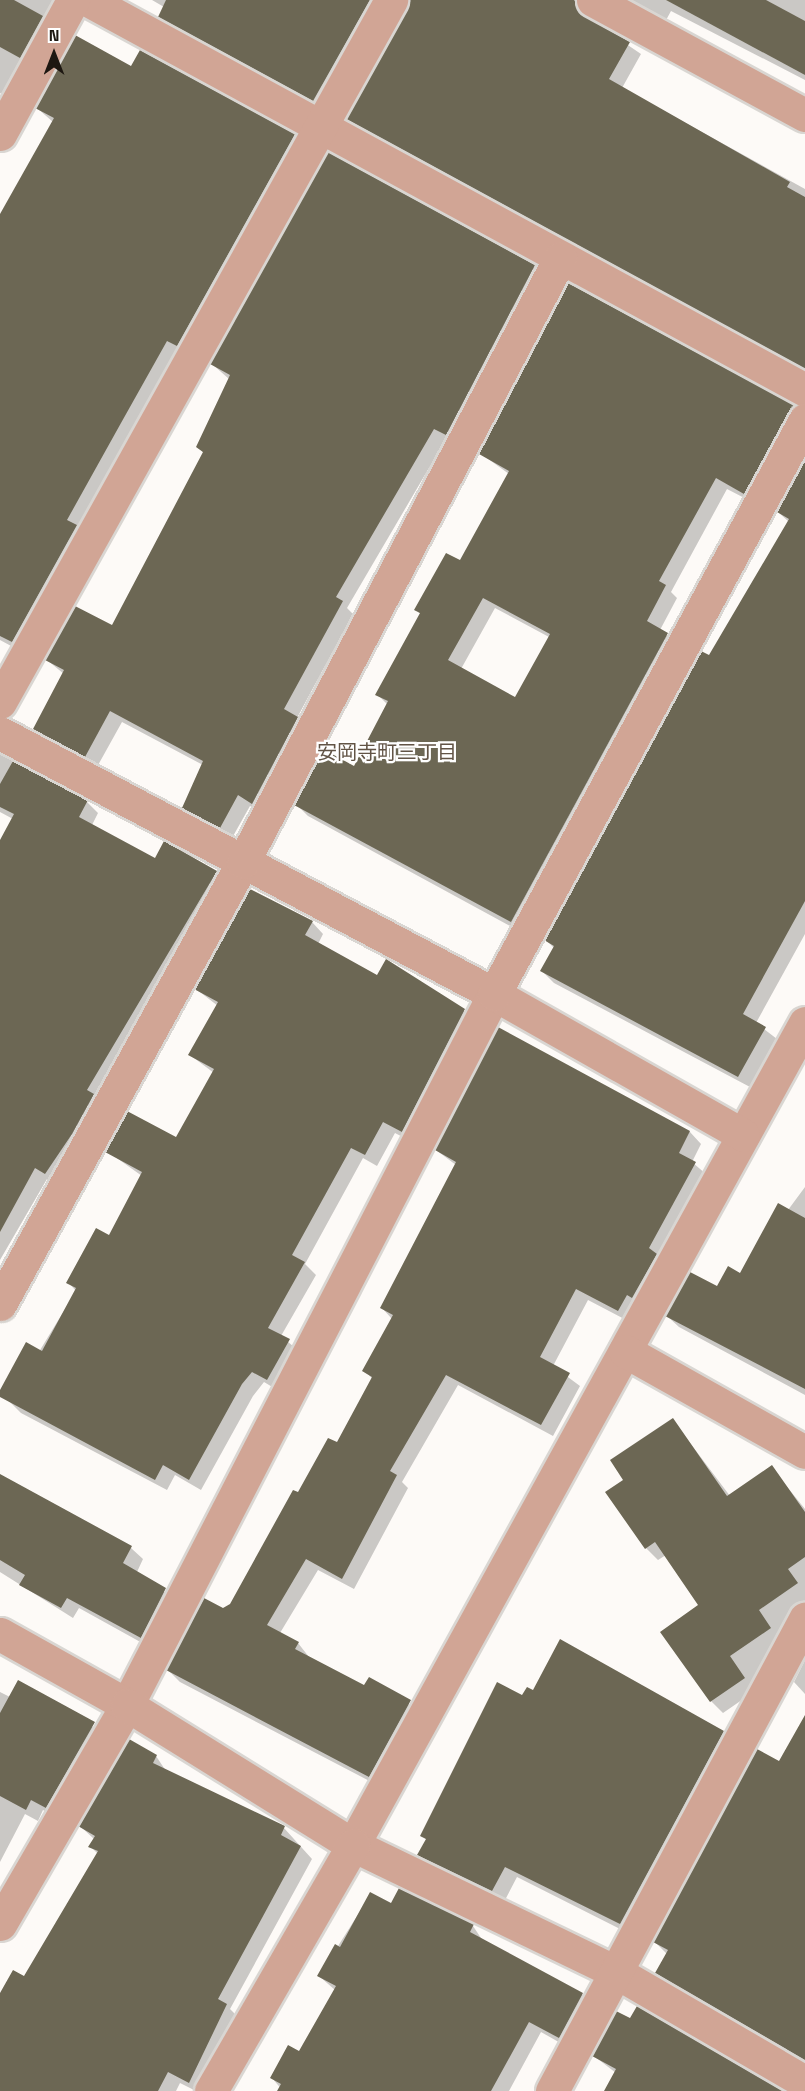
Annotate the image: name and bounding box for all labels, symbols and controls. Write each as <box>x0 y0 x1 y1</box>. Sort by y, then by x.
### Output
north arrow <box>24 24 84 84</box>
text: N <box>49 25 59 46</box>
district label: 安岡寺町三丁目 <box>317 740 457 764</box>

